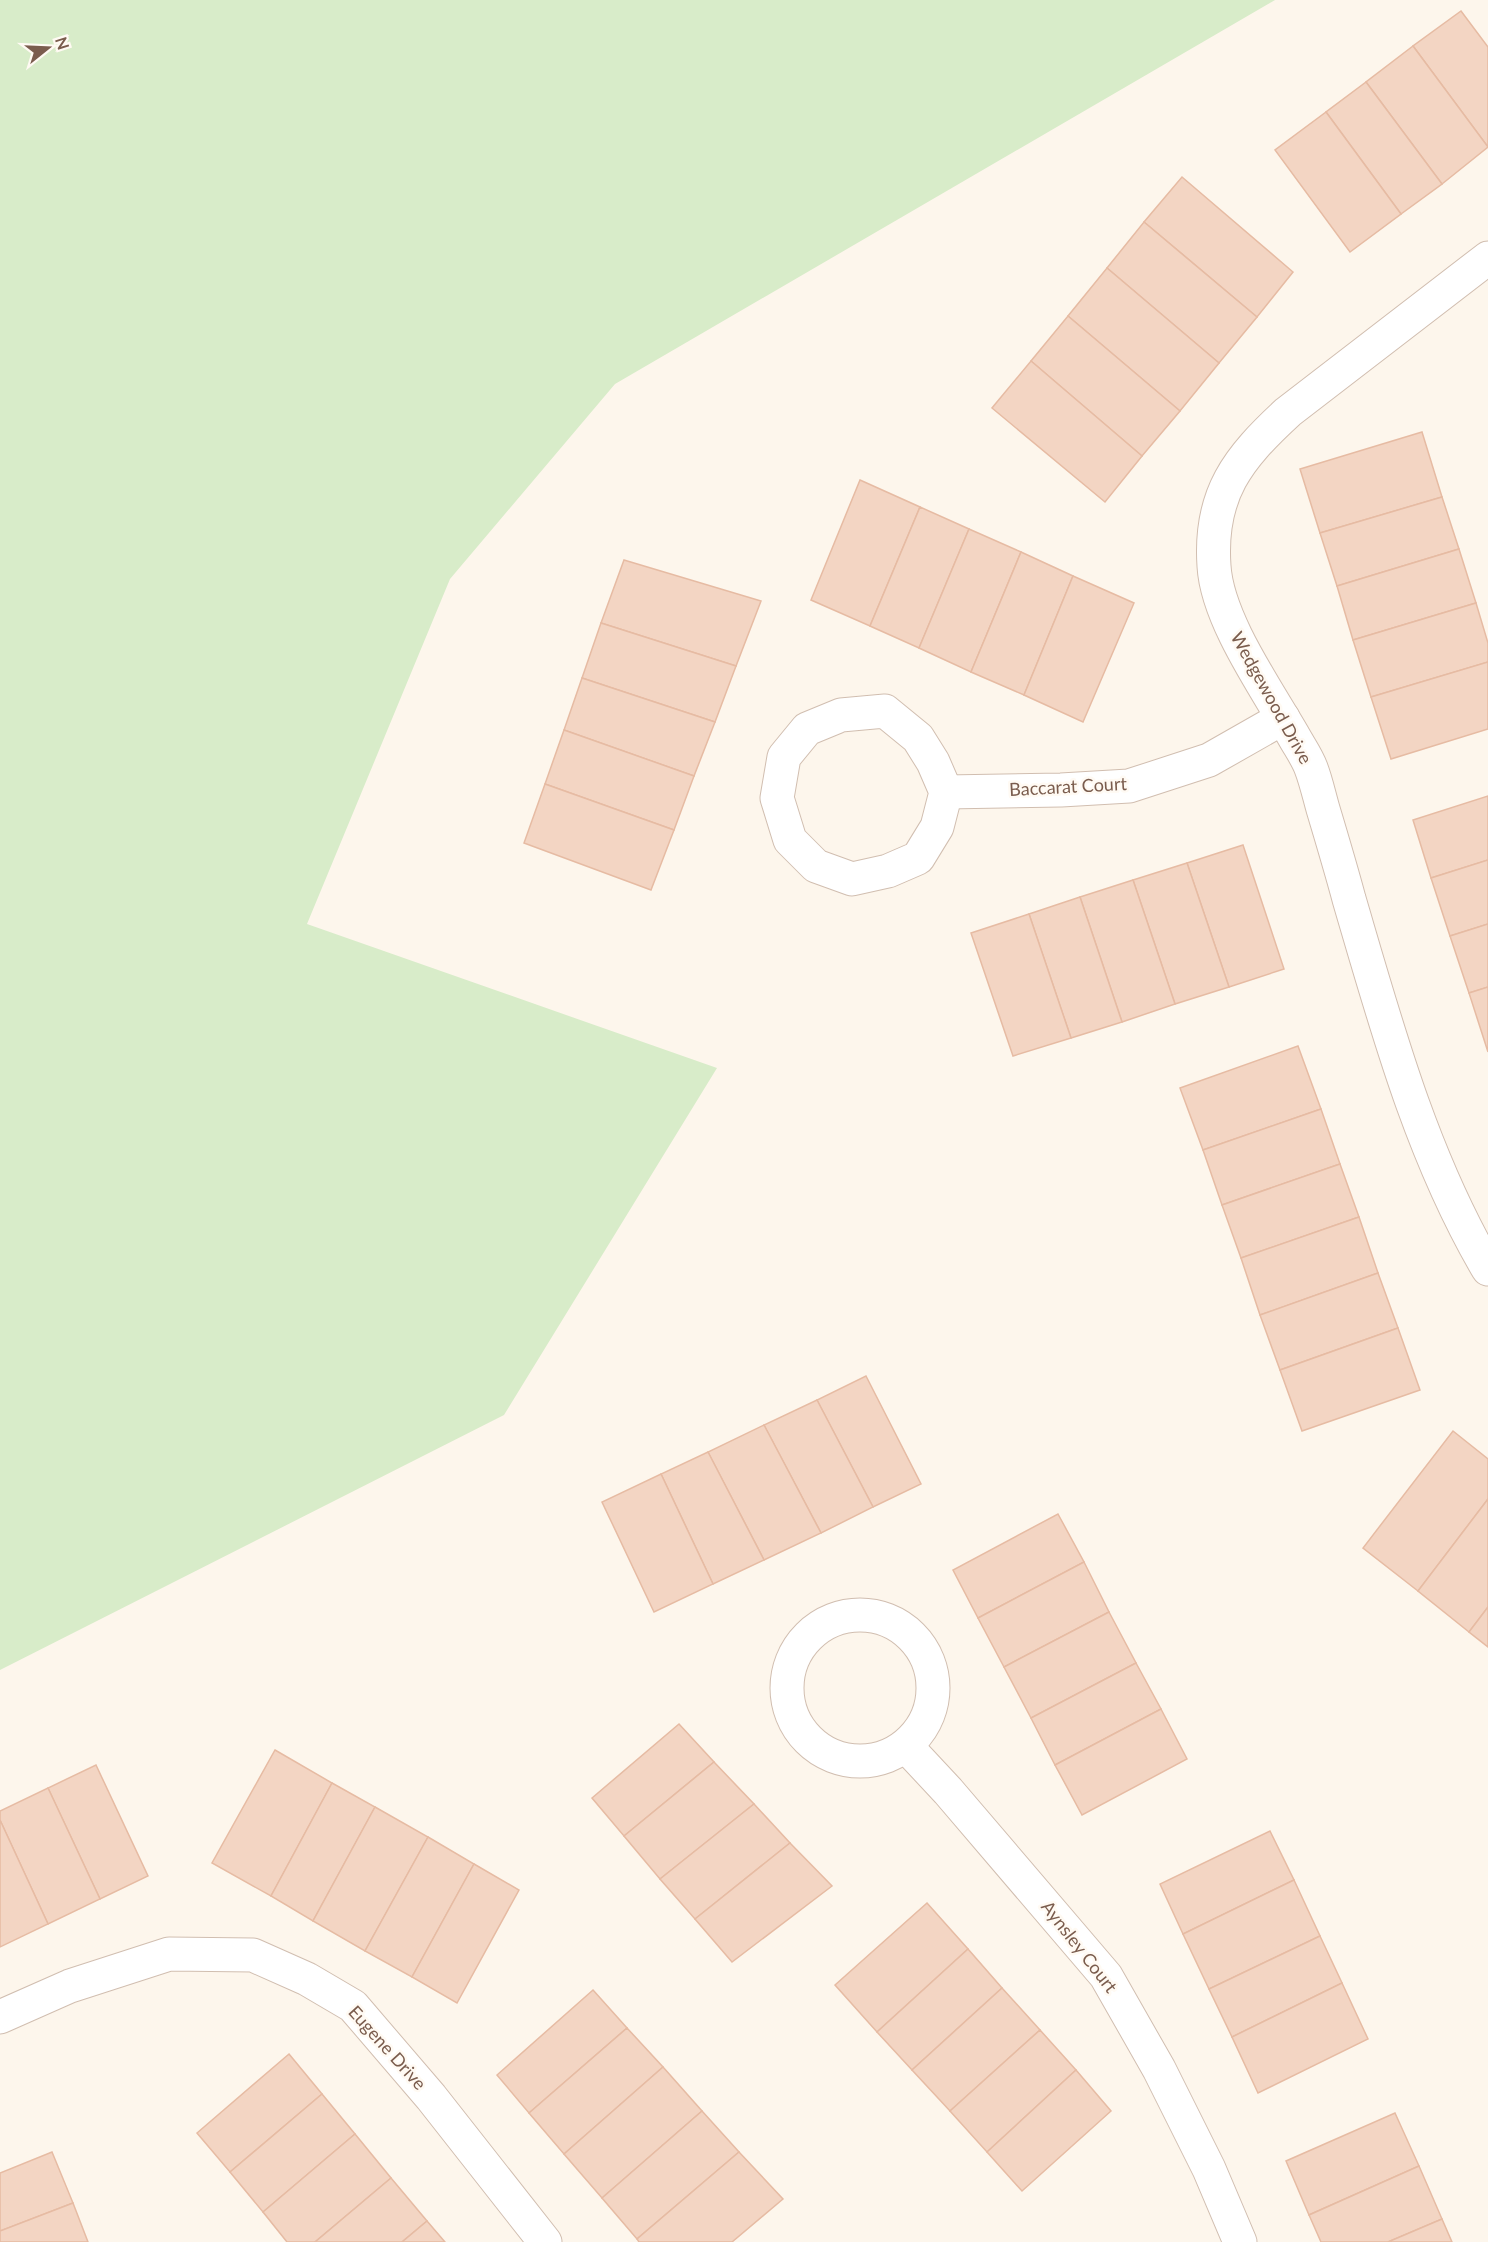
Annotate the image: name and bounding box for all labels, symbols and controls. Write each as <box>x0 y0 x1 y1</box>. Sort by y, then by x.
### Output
north arrow <box>18 18 78 78</box>
text: N <box>52 34 74 52</box>
street label: Wedgewood Drive <box>1226 628 1317 768</box>
street label: Baccarat Court <box>1009 772 1128 800</box>
street label: Aynsley Court <box>1037 1896 1123 1997</box>
street label: Eugene Drive <box>344 2001 431 2094</box>

